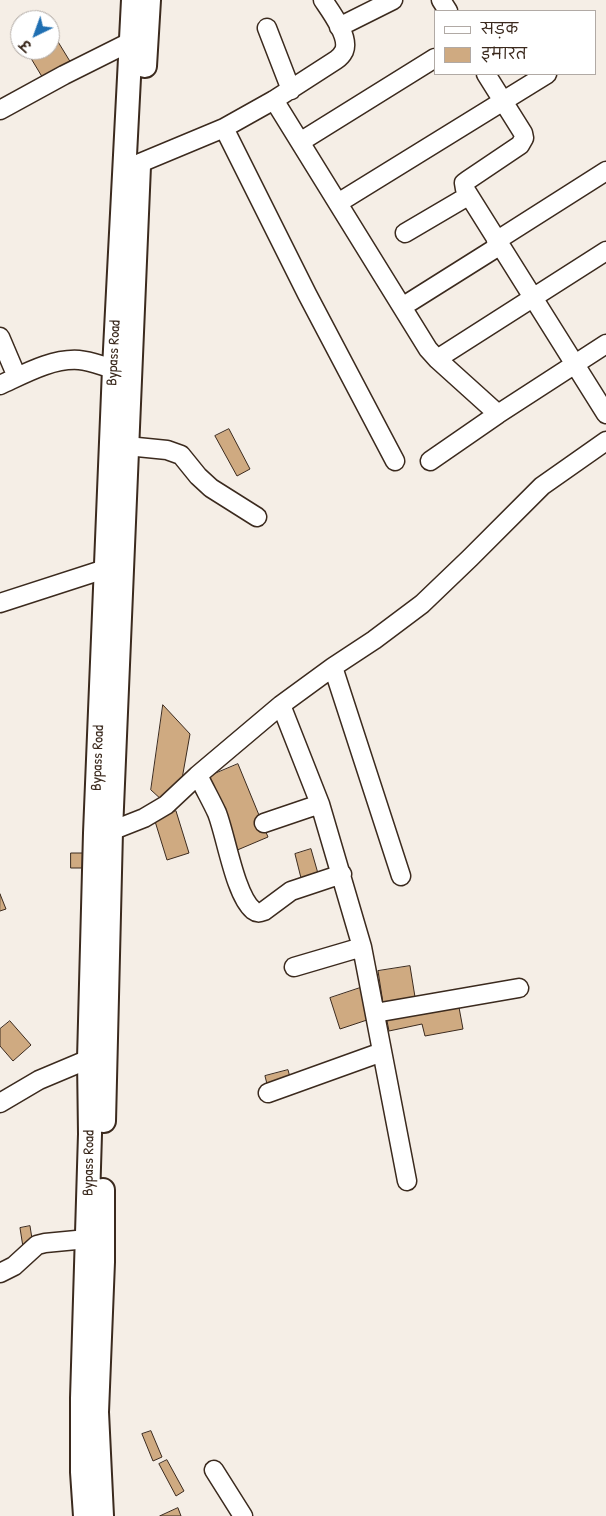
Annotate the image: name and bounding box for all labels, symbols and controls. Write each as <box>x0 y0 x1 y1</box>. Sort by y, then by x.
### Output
north arrow <box>10 10 60 60</box>
legend <box>434 10 596 75</box>
text: सड़क <box>481 18 518 39</box>
text: उ <box>15 36 35 56</box>
text: इमारत <box>481 43 527 64</box>
street label: Bypass Road <box>103 320 125 386</box>
street label: Bypass Road <box>88 725 108 791</box>
street label: Bypass Road <box>79 1130 99 1196</box>

